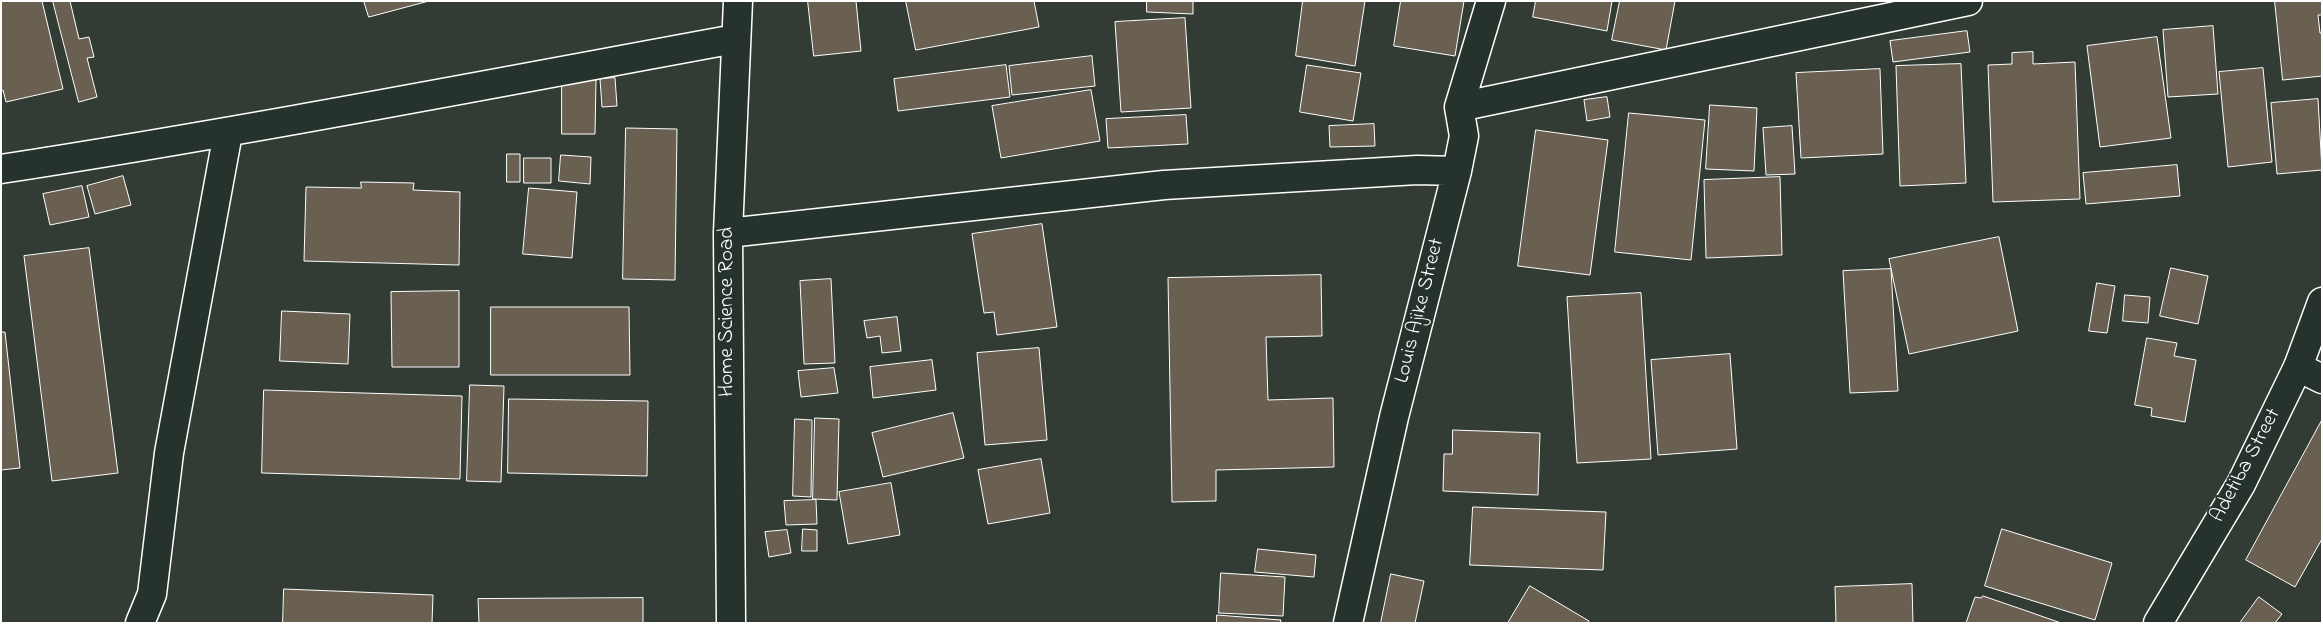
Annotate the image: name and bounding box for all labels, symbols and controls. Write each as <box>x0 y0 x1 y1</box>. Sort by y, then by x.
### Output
street label: Home Science Road <box>716 227 742 397</box>
street label: Louis Ajike Street <box>1391 236 1451 386</box>
street label: Adetiba Street <box>2206 405 2288 527</box>

